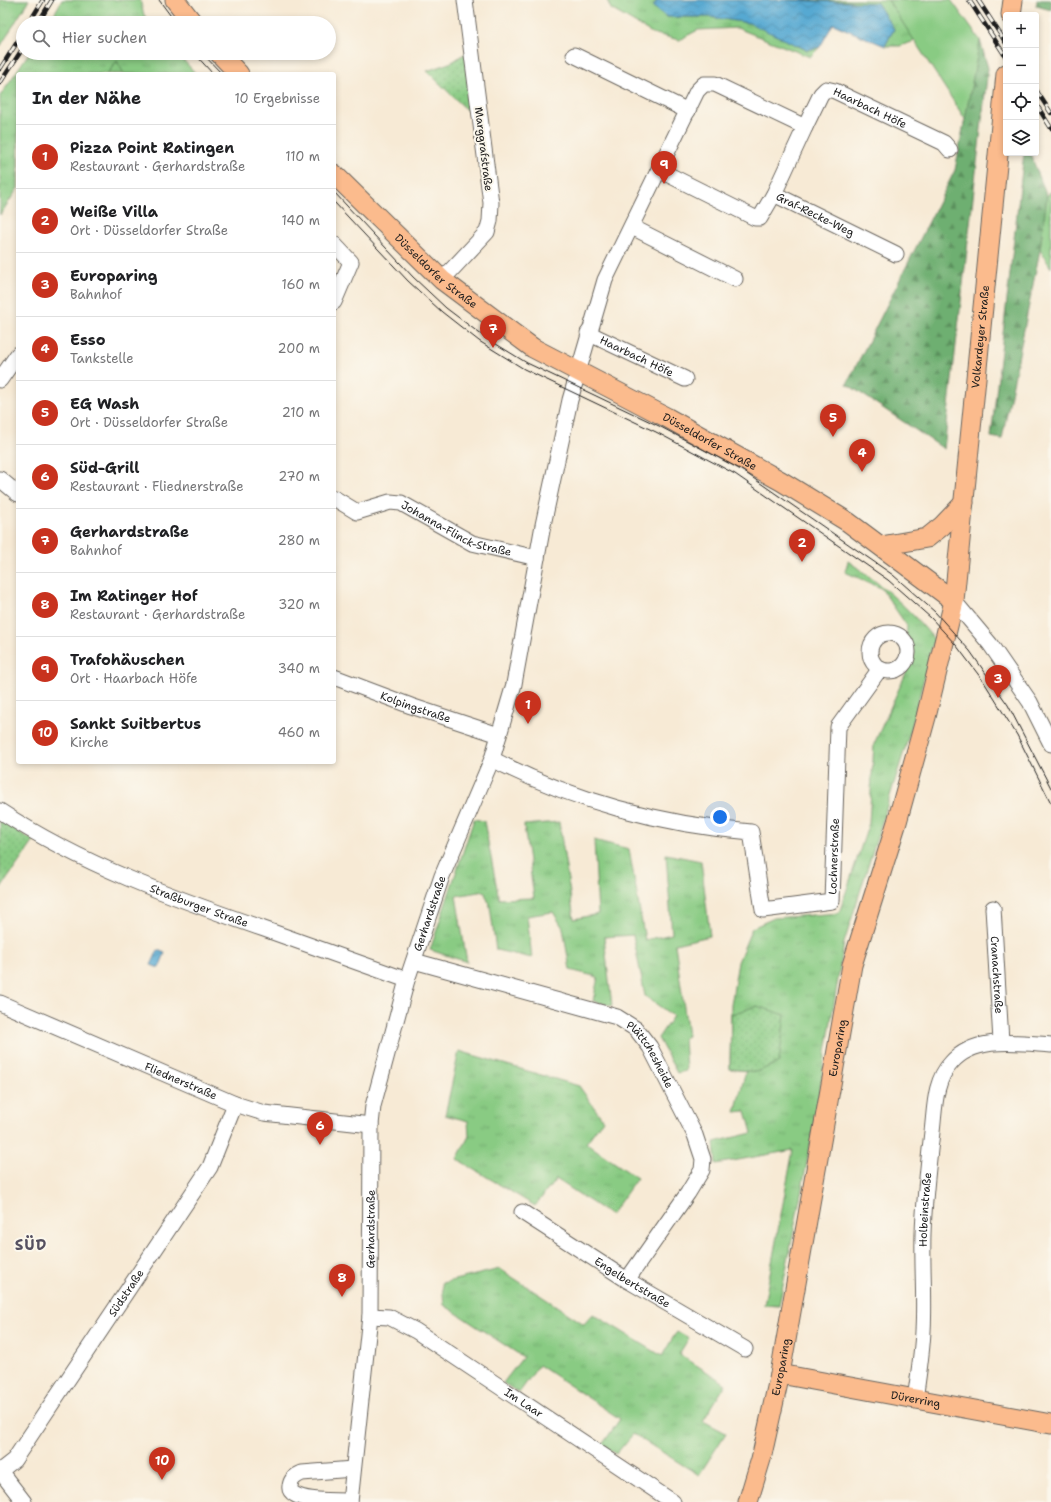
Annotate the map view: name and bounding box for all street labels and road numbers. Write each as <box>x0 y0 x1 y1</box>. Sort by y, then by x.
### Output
street label: Haarbach Höfe <box>831 84 909 132</box>
street label: Marggrafstraße <box>471 106 496 192</box>
street label: Graf-Recke-Weg <box>773 189 857 240</box>
street label: Düsseldorfer Straße <box>391 231 480 312</box>
street label: Volkardeyer Straße <box>968 284 993 389</box>
street label: Haarbach Höfe <box>597 333 676 381</box>
street label: Düsseldorfer Straße <box>660 410 759 474</box>
street label: Johanna-Flinck-Straße <box>398 498 513 560</box>
street label: Kolpingstraße <box>378 688 453 727</box>
street label: Lochnerstraße <box>825 818 843 895</box>
street label: Gerhardstraße <box>410 874 450 953</box>
street label: Straßburger Straße <box>147 881 250 931</box>
street label: Cranachstraße <box>987 936 1006 1014</box>
street label: Plättchesheide <box>623 1018 677 1091</box>
street label: Europaring <box>825 1018 850 1078</box>
street label: Fliednerstraße <box>142 1059 219 1103</box>
street label: Holbeinstraße <box>916 1172 935 1247</box>
street label: Gerhardstraße <box>363 1190 379 1269</box>
street label: Engelbertstraße <box>591 1254 673 1312</box>
street label: Südstraße <box>105 1266 148 1320</box>
street label: Europaring <box>768 1337 794 1397</box>
street label: Im Laar <box>501 1385 546 1422</box>
street label: Dürerring <box>890 1388 942 1412</box>

